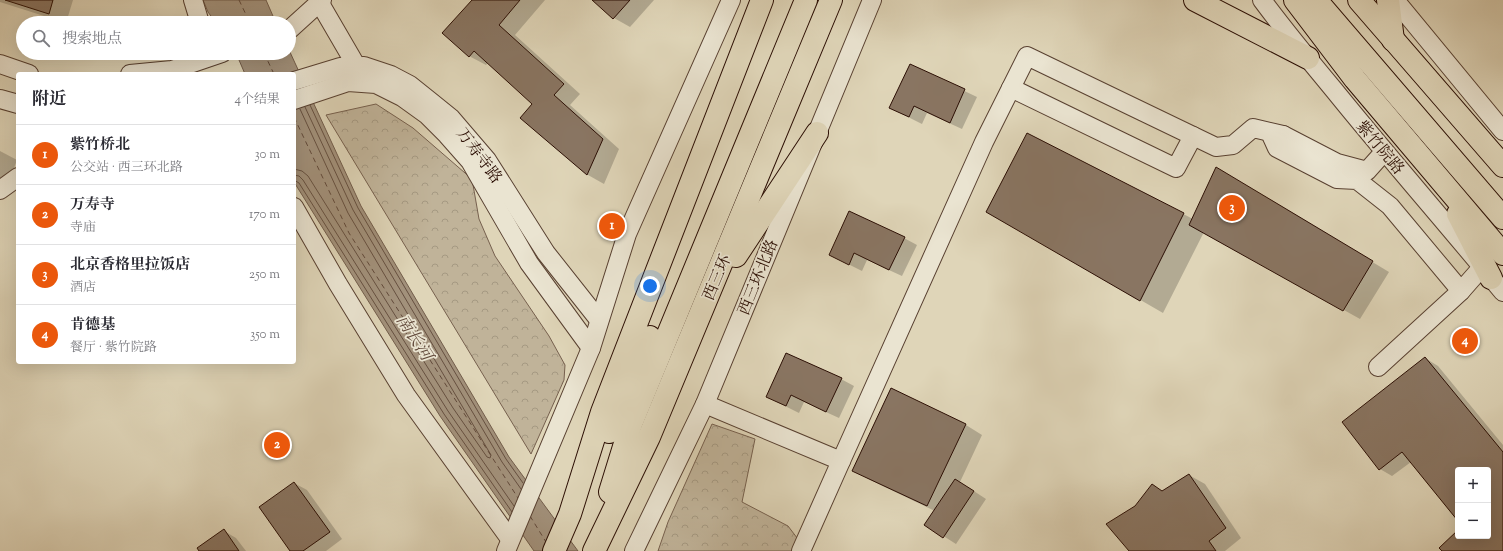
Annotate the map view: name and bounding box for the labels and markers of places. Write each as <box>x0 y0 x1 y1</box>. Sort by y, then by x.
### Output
pin: 3 <box>1219 193 1245 223</box>
pin: 1 <box>599 211 625 241</box>
pin: 4 <box>1452 326 1478 356</box>
pin: 2 <box>264 430 290 460</box>

